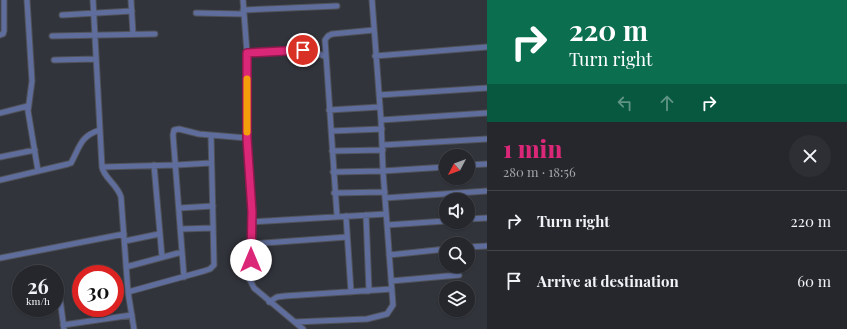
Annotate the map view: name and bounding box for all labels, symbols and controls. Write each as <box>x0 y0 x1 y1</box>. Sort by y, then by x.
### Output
text: 220 m <box>569 11 648 48</box>
icon: right <box>503 16 555 68</box>
pin <box>286 33 320 67</box>
icon: arrive <box>292 39 314 61</box>
text: Turn right <box>569 47 652 71</box>
icon: left <box>614 92 636 114</box>
icon: ahead <box>656 92 678 114</box>
icon: right <box>698 92 720 114</box>
text: 1 min <box>503 132 562 164</box>
button: close <box>789 135 831 177</box>
north arrow <box>439 149 475 185</box>
map controls <box>439 149 475 317</box>
text: 280 m · 18:56 <box>503 163 576 180</box>
button: sound <box>439 193 475 229</box>
icon: right <box>503 210 525 232</box>
text: Turn right <box>537 211 610 231</box>
text: 220 m <box>791 211 831 231</box>
button: search <box>439 237 475 273</box>
position arrow <box>230 239 272 281</box>
speed limit sign: 30 <box>72 265 124 317</box>
icon: arrive <box>503 270 525 292</box>
text: Arrive at destination <box>537 271 679 291</box>
text: 60 m <box>797 271 831 291</box>
text: 26 <box>27 272 49 299</box>
button: layers <box>439 281 475 317</box>
text: km/h <box>26 294 50 308</box>

